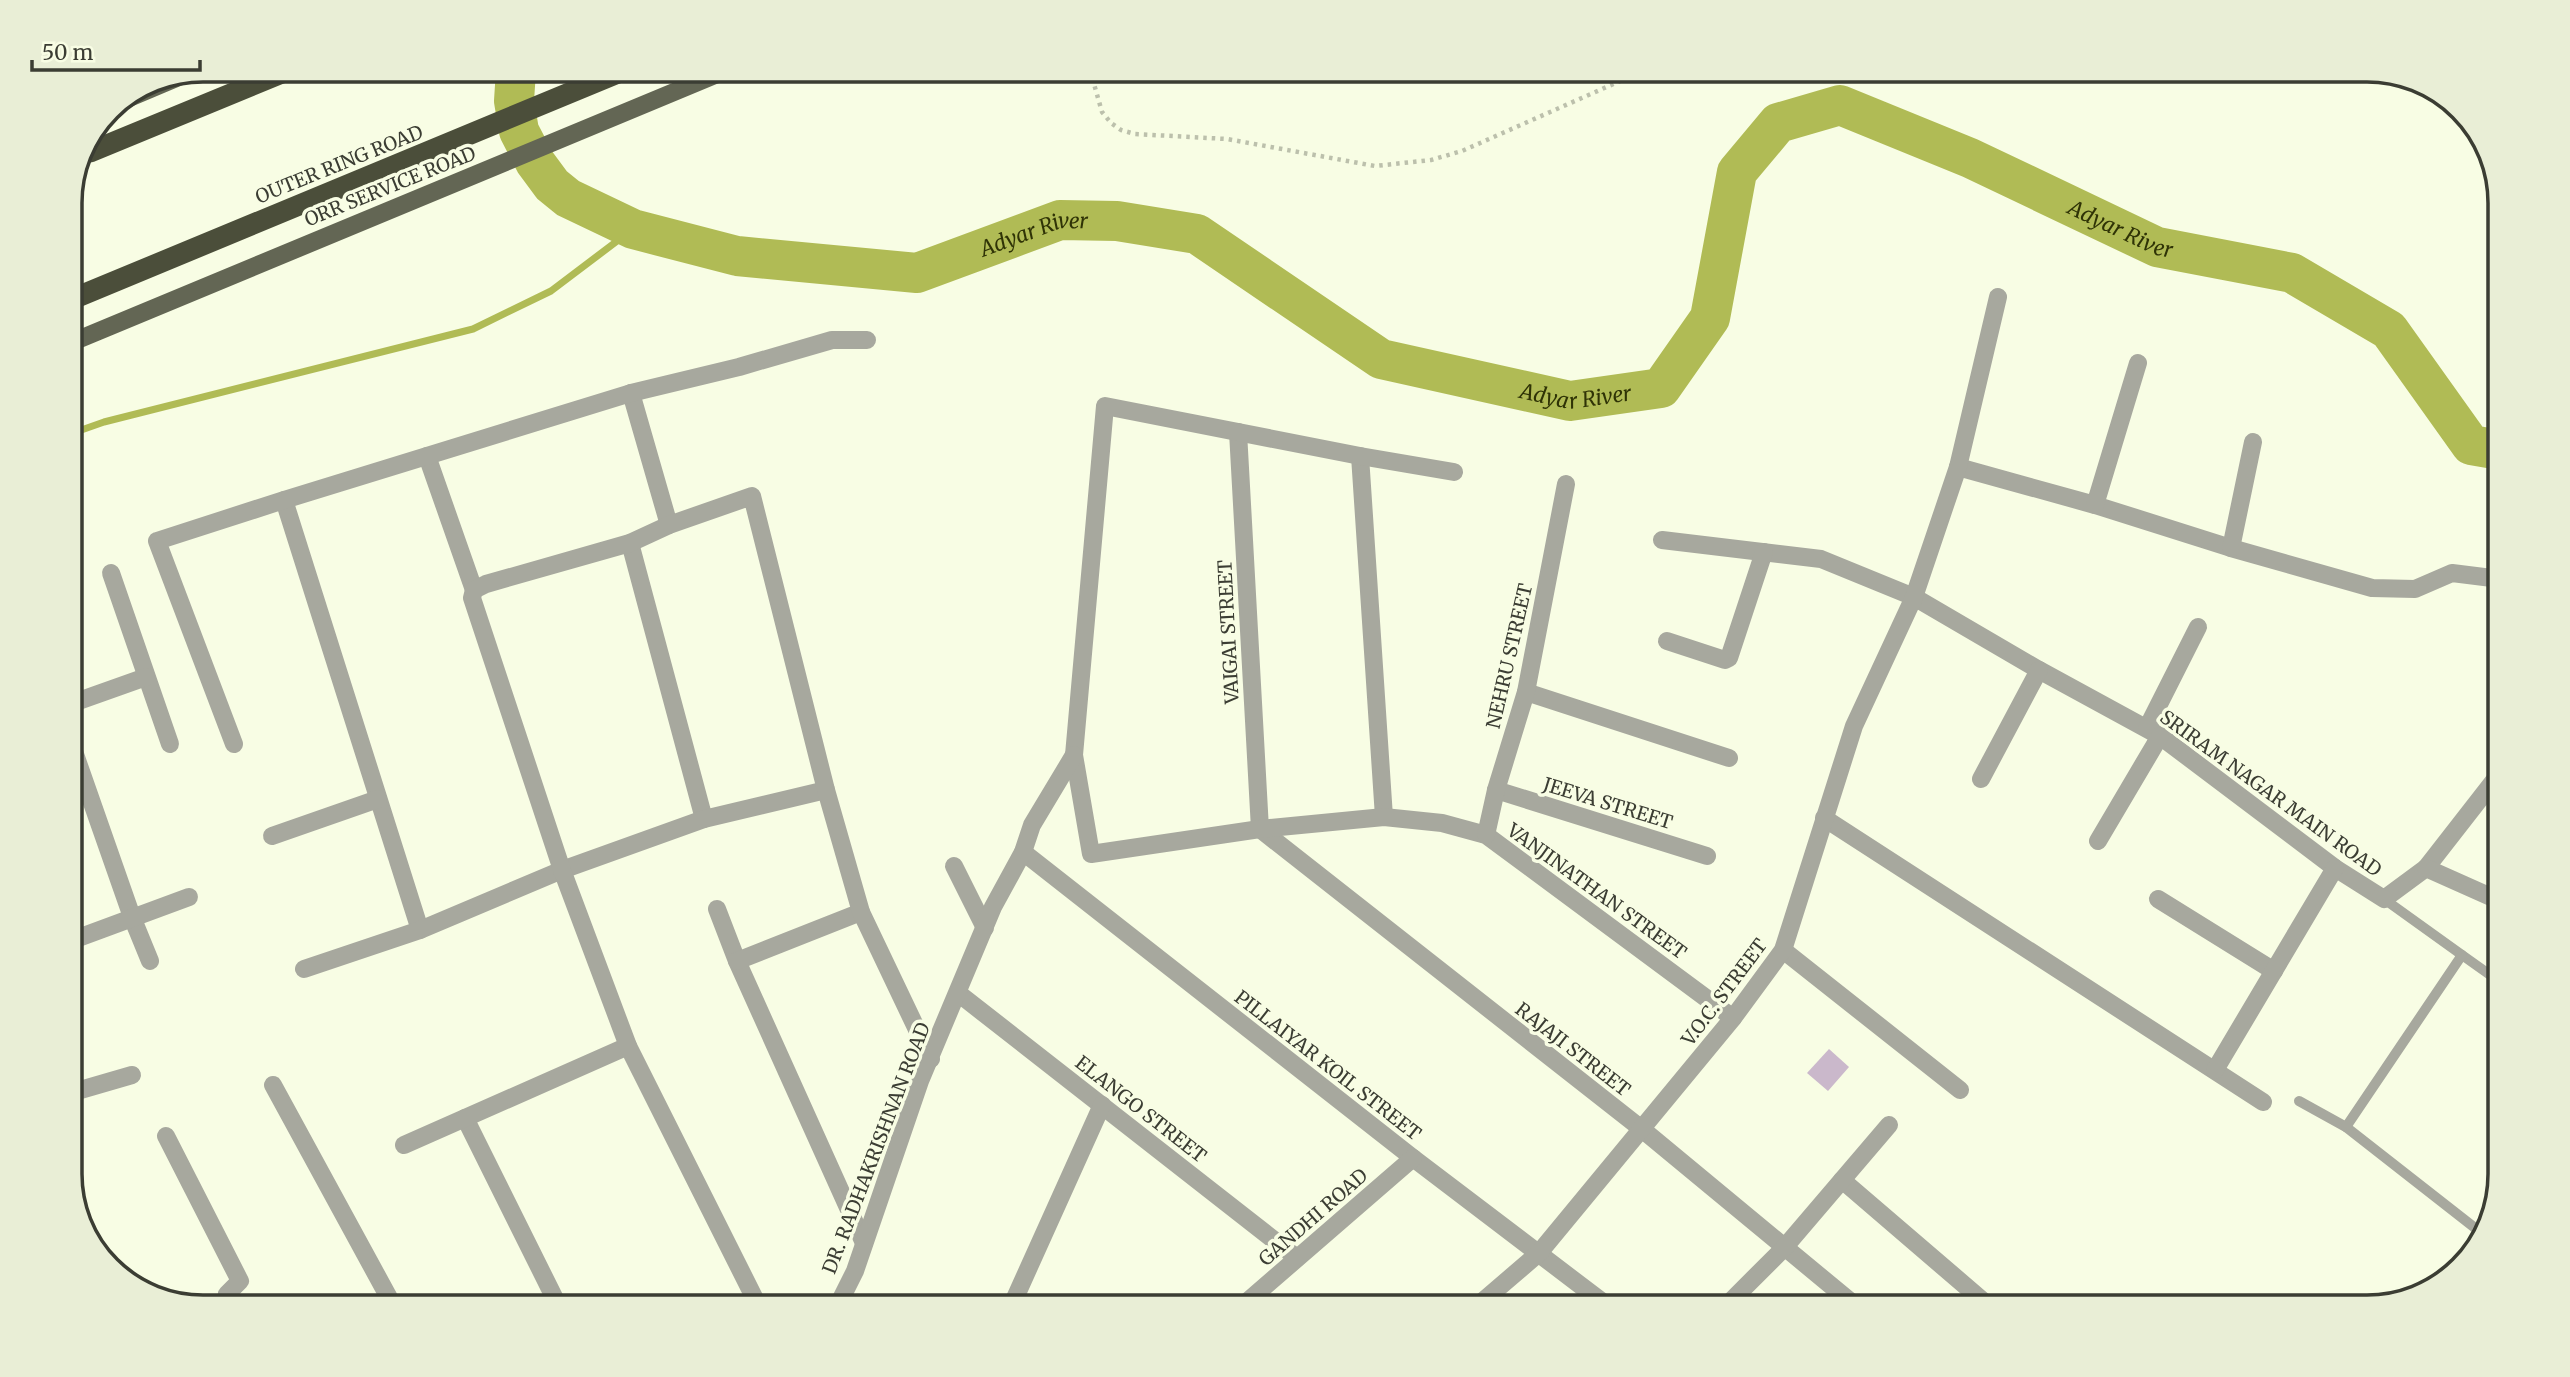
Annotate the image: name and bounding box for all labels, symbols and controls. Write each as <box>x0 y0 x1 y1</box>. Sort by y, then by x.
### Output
scale bar <box>32 28 200 72</box>
text: 50 m <box>42 39 93 66</box>
street label: OUTER RING ROAD <box>252 119 426 209</box>
street label: ORR SERVICE ROAD <box>301 141 479 231</box>
water label: Adyar River <box>2062 193 2176 263</box>
water label: Adyar River <box>974 206 1089 263</box>
water label: Adyar River <box>1516 376 1633 415</box>
street label: VAIGAI STREET <box>1212 559 1244 706</box>
street label: NEHRU STREET <box>1481 581 1537 731</box>
street label: SRIRAM NAGAR MAIN ROAD <box>2156 705 2386 881</box>
street label: JEEVA STREET <box>1539 772 1676 834</box>
street label: VANJINATHAN STREET <box>1502 817 1691 964</box>
street label: V.O.C. STREET <box>1675 934 1772 1051</box>
street label: PILLAIYAR KOIL STREET <box>1230 985 1426 1145</box>
street label: RAJAJI STREET <box>1511 997 1635 1101</box>
street label: DR. RADHAKRISHNAN ROAD <box>817 1019 935 1277</box>
street label: ELANGO STREET <box>1071 1050 1211 1168</box>
street label: GANDHI ROAD <box>1254 1163 1372 1271</box>

